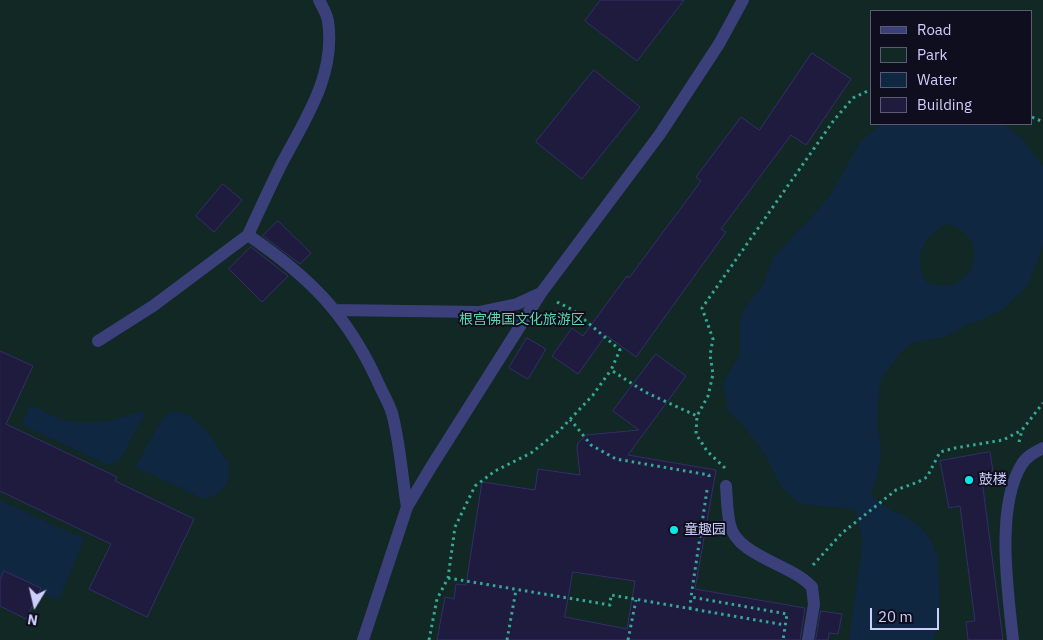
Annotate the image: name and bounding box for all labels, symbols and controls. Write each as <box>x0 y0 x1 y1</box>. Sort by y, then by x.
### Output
legend <box>870 10 1033 125</box>
text: Road <box>917 20 952 39</box>
text: Park <box>917 45 947 64</box>
text: Water <box>917 70 957 89</box>
text: Building <box>917 95 972 114</box>
park label: 根宫佛国文化旅游区 <box>459 312 585 328</box>
place label: 鼓楼 <box>979 472 1007 488</box>
marker: 鼓楼 <box>963 474 975 486</box>
place label: 童趣园 <box>684 522 726 538</box>
marker: 童趣园 <box>668 524 680 536</box>
north arrow <box>10 580 60 630</box>
scale bar <box>873 598 942 630</box>
text: 20 m <box>878 607 913 626</box>
text: N <box>26 610 39 629</box>

